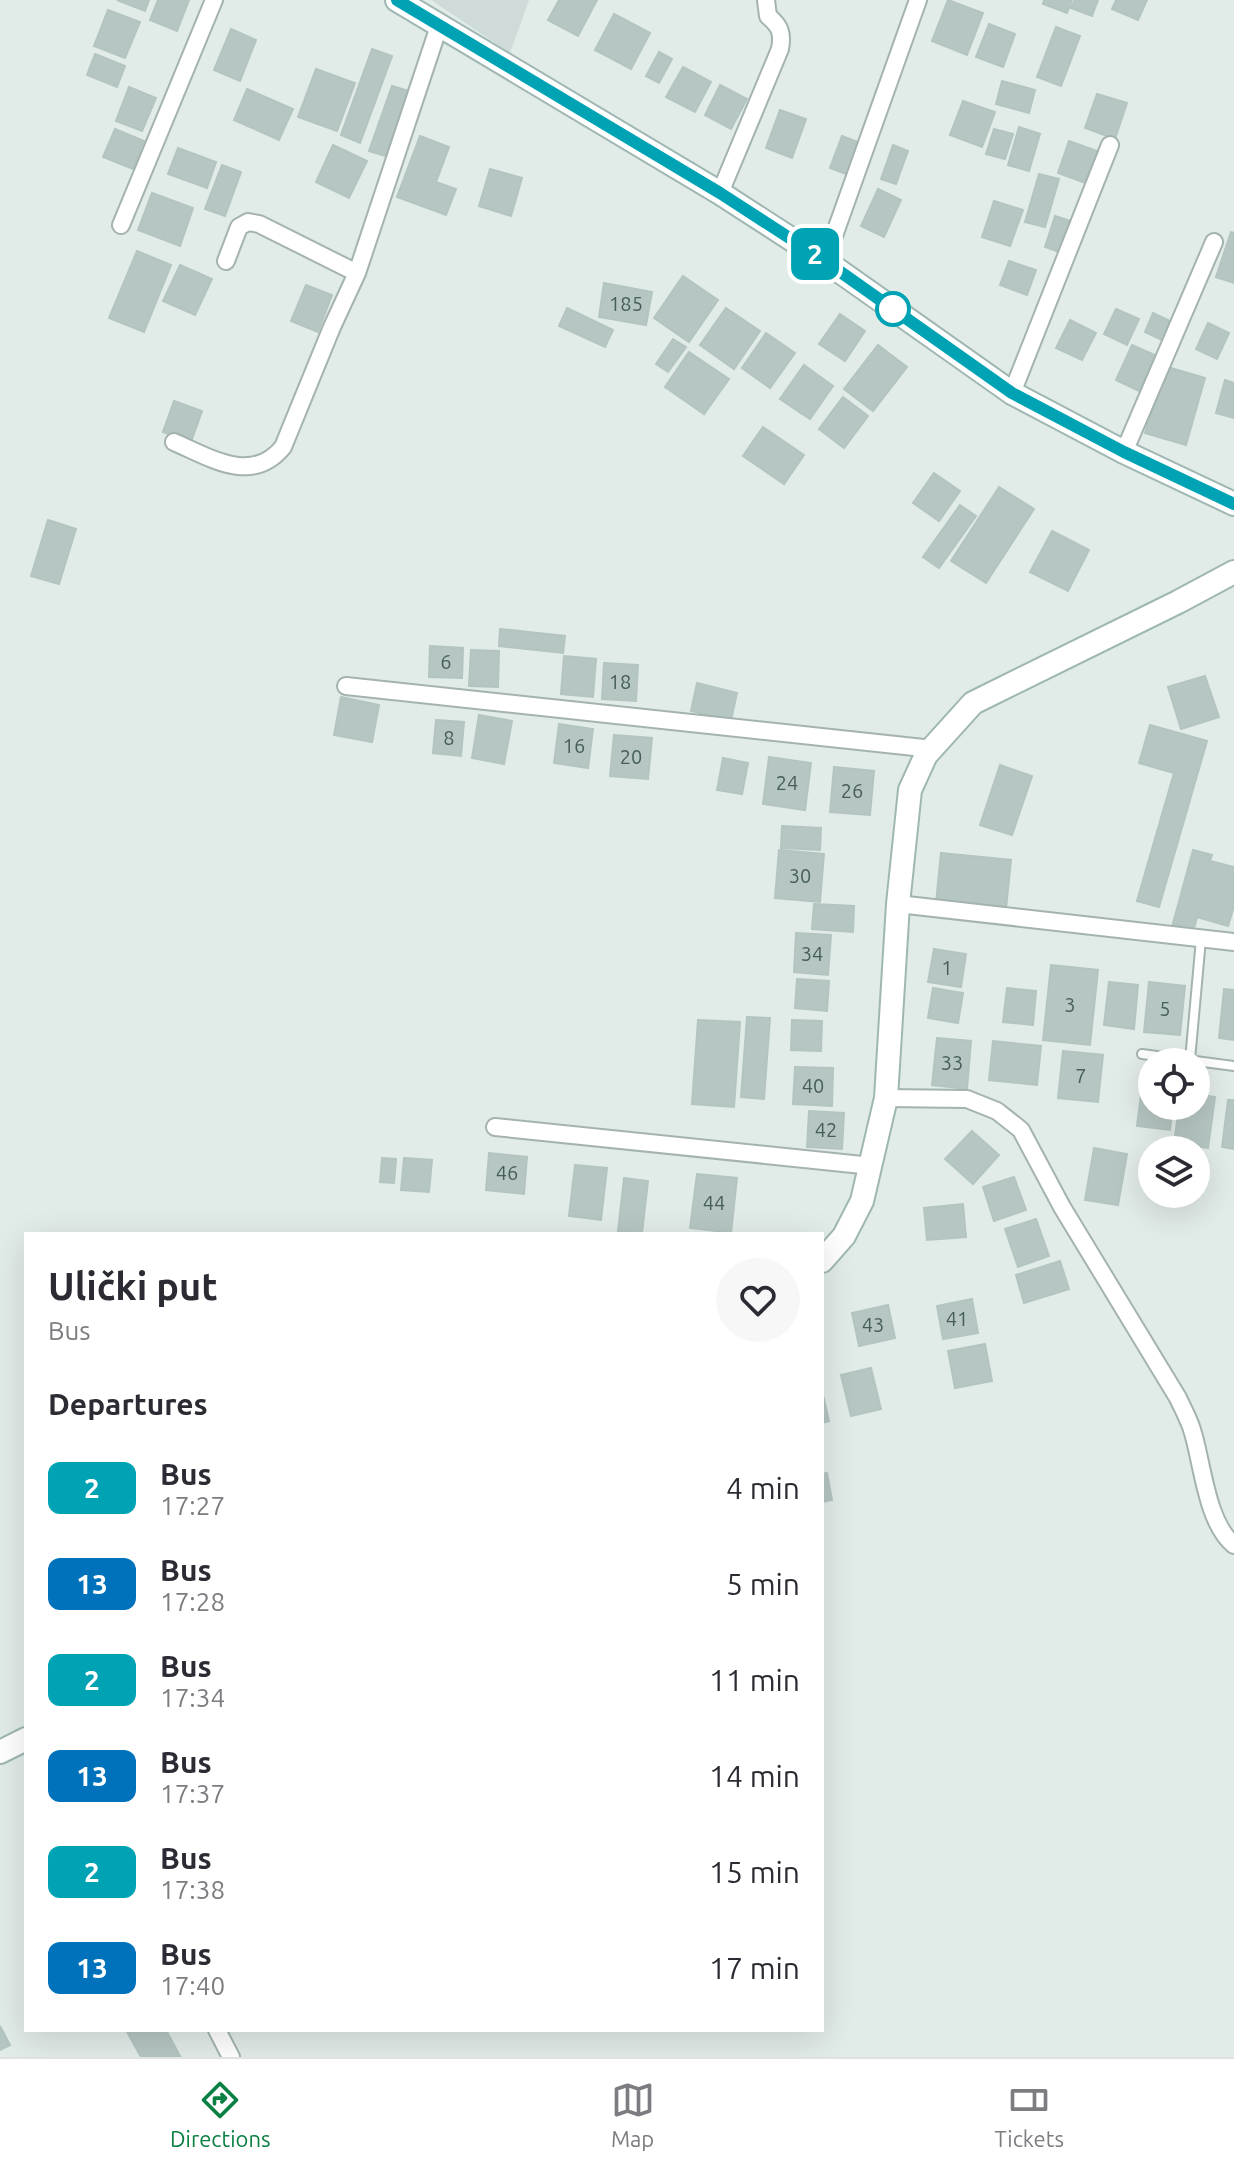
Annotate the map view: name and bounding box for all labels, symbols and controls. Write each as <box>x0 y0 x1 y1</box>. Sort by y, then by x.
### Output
line badge: 2 <box>789 228 841 280</box>
text: 2 <box>807 238 823 269</box>
house number: 185 <box>609 292 643 315</box>
unlabelled marker <box>876 292 910 326</box>
house number: 6 <box>440 650 452 673</box>
house number: 18 <box>609 670 631 693</box>
house number: 8 <box>443 726 455 749</box>
house number: 16 <box>563 734 585 757</box>
house number: 20 <box>620 745 642 768</box>
house number: 24 <box>776 771 798 794</box>
house number: 26 <box>841 779 863 802</box>
house number: 30 <box>789 864 811 887</box>
house number: 34 <box>801 942 823 965</box>
house number: 1 <box>941 956 953 979</box>
house number: 3 <box>1064 993 1076 1016</box>
house number: 5 <box>1159 997 1171 1020</box>
map controls <box>1138 1048 1210 1208</box>
button: locate <box>1138 1048 1210 1120</box>
house number: 33 <box>941 1051 963 1074</box>
house number: 7 <box>1075 1064 1087 1087</box>
house number: 40 <box>802 1074 824 1097</box>
house number: 42 <box>815 1118 837 1141</box>
button: layers <box>1138 1136 1210 1208</box>
house number: 46 <box>496 1161 518 1184</box>
house number: 44 <box>703 1191 725 1214</box>
button: heart <box>716 1258 800 1342</box>
text: Ulički put <box>48 1265 218 1307</box>
house number: 41 <box>946 1307 968 1330</box>
house number: 43 <box>862 1313 884 1336</box>
text: Bus <box>48 1316 91 1345</box>
text: Departures <box>48 1387 208 1421</box>
text: Bus <box>160 1457 212 1491</box>
text: 4 min <box>726 1471 800 1505</box>
text: 2 <box>84 1472 100 1503</box>
text: 17:27 <box>160 1491 225 1520</box>
text: Bus <box>160 1553 212 1587</box>
text: 5 min <box>726 1567 800 1601</box>
text: 13 <box>76 1568 108 1599</box>
text: 17:28 <box>160 1587 225 1616</box>
text: Bus <box>160 1649 212 1683</box>
text: 11 min <box>709 1663 800 1697</box>
text: 2 <box>84 1664 100 1695</box>
text: 17:34 <box>160 1683 225 1712</box>
text: Bus <box>160 1745 212 1779</box>
text: 14 min <box>709 1759 800 1793</box>
text: 13 <box>76 1760 108 1791</box>
text: 17:37 <box>160 1779 225 1808</box>
text: Bus <box>160 1841 212 1875</box>
text: 15 min <box>709 1855 800 1889</box>
text: 2 <box>84 1856 100 1887</box>
text: 17:38 <box>160 1875 225 1904</box>
text: Bus <box>160 1937 212 1971</box>
text: 17 min <box>709 1951 800 1985</box>
text: 13 <box>76 1952 108 1983</box>
text: 17:40 <box>160 1971 225 2000</box>
tab: Directions <box>170 2078 271 2151</box>
tab: Map <box>611 2078 655 2151</box>
tab: Tickets <box>995 2078 1064 2151</box>

